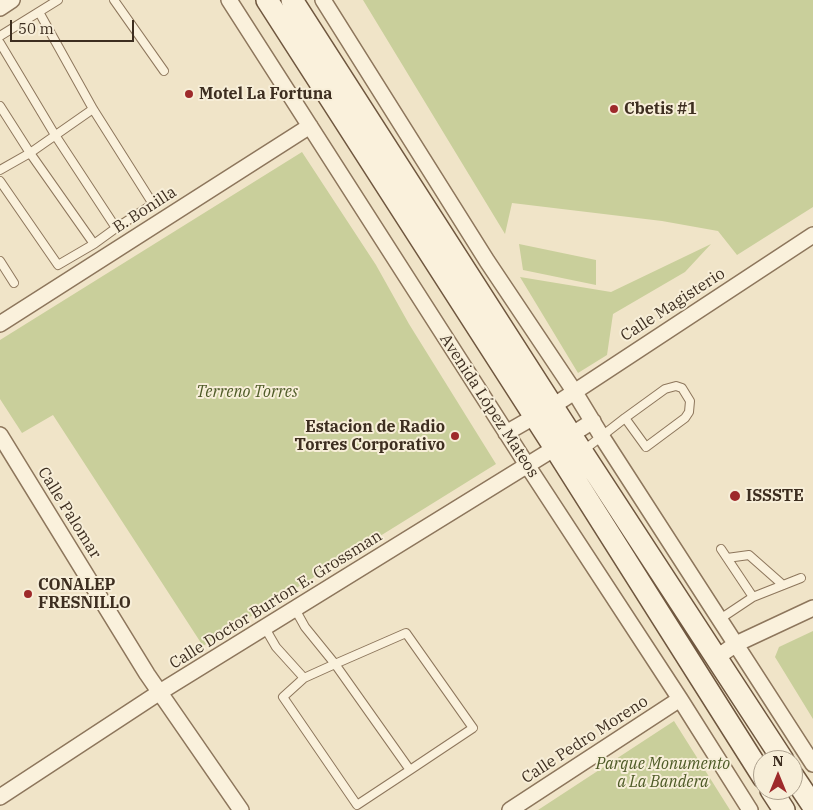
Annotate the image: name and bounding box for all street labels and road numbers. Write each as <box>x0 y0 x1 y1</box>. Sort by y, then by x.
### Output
street label: B. Bonilla <box>110 182 180 238</box>
street label: Calle Magisterio <box>617 264 729 346</box>
street label: Avenida López Mateos <box>435 331 543 481</box>
street label: Calle Palomar <box>33 464 105 562</box>
street label: Calle Doctor Burton E. Grossman <box>166 526 386 674</box>
street label: Calle Pedro Moreno <box>518 692 652 788</box>

